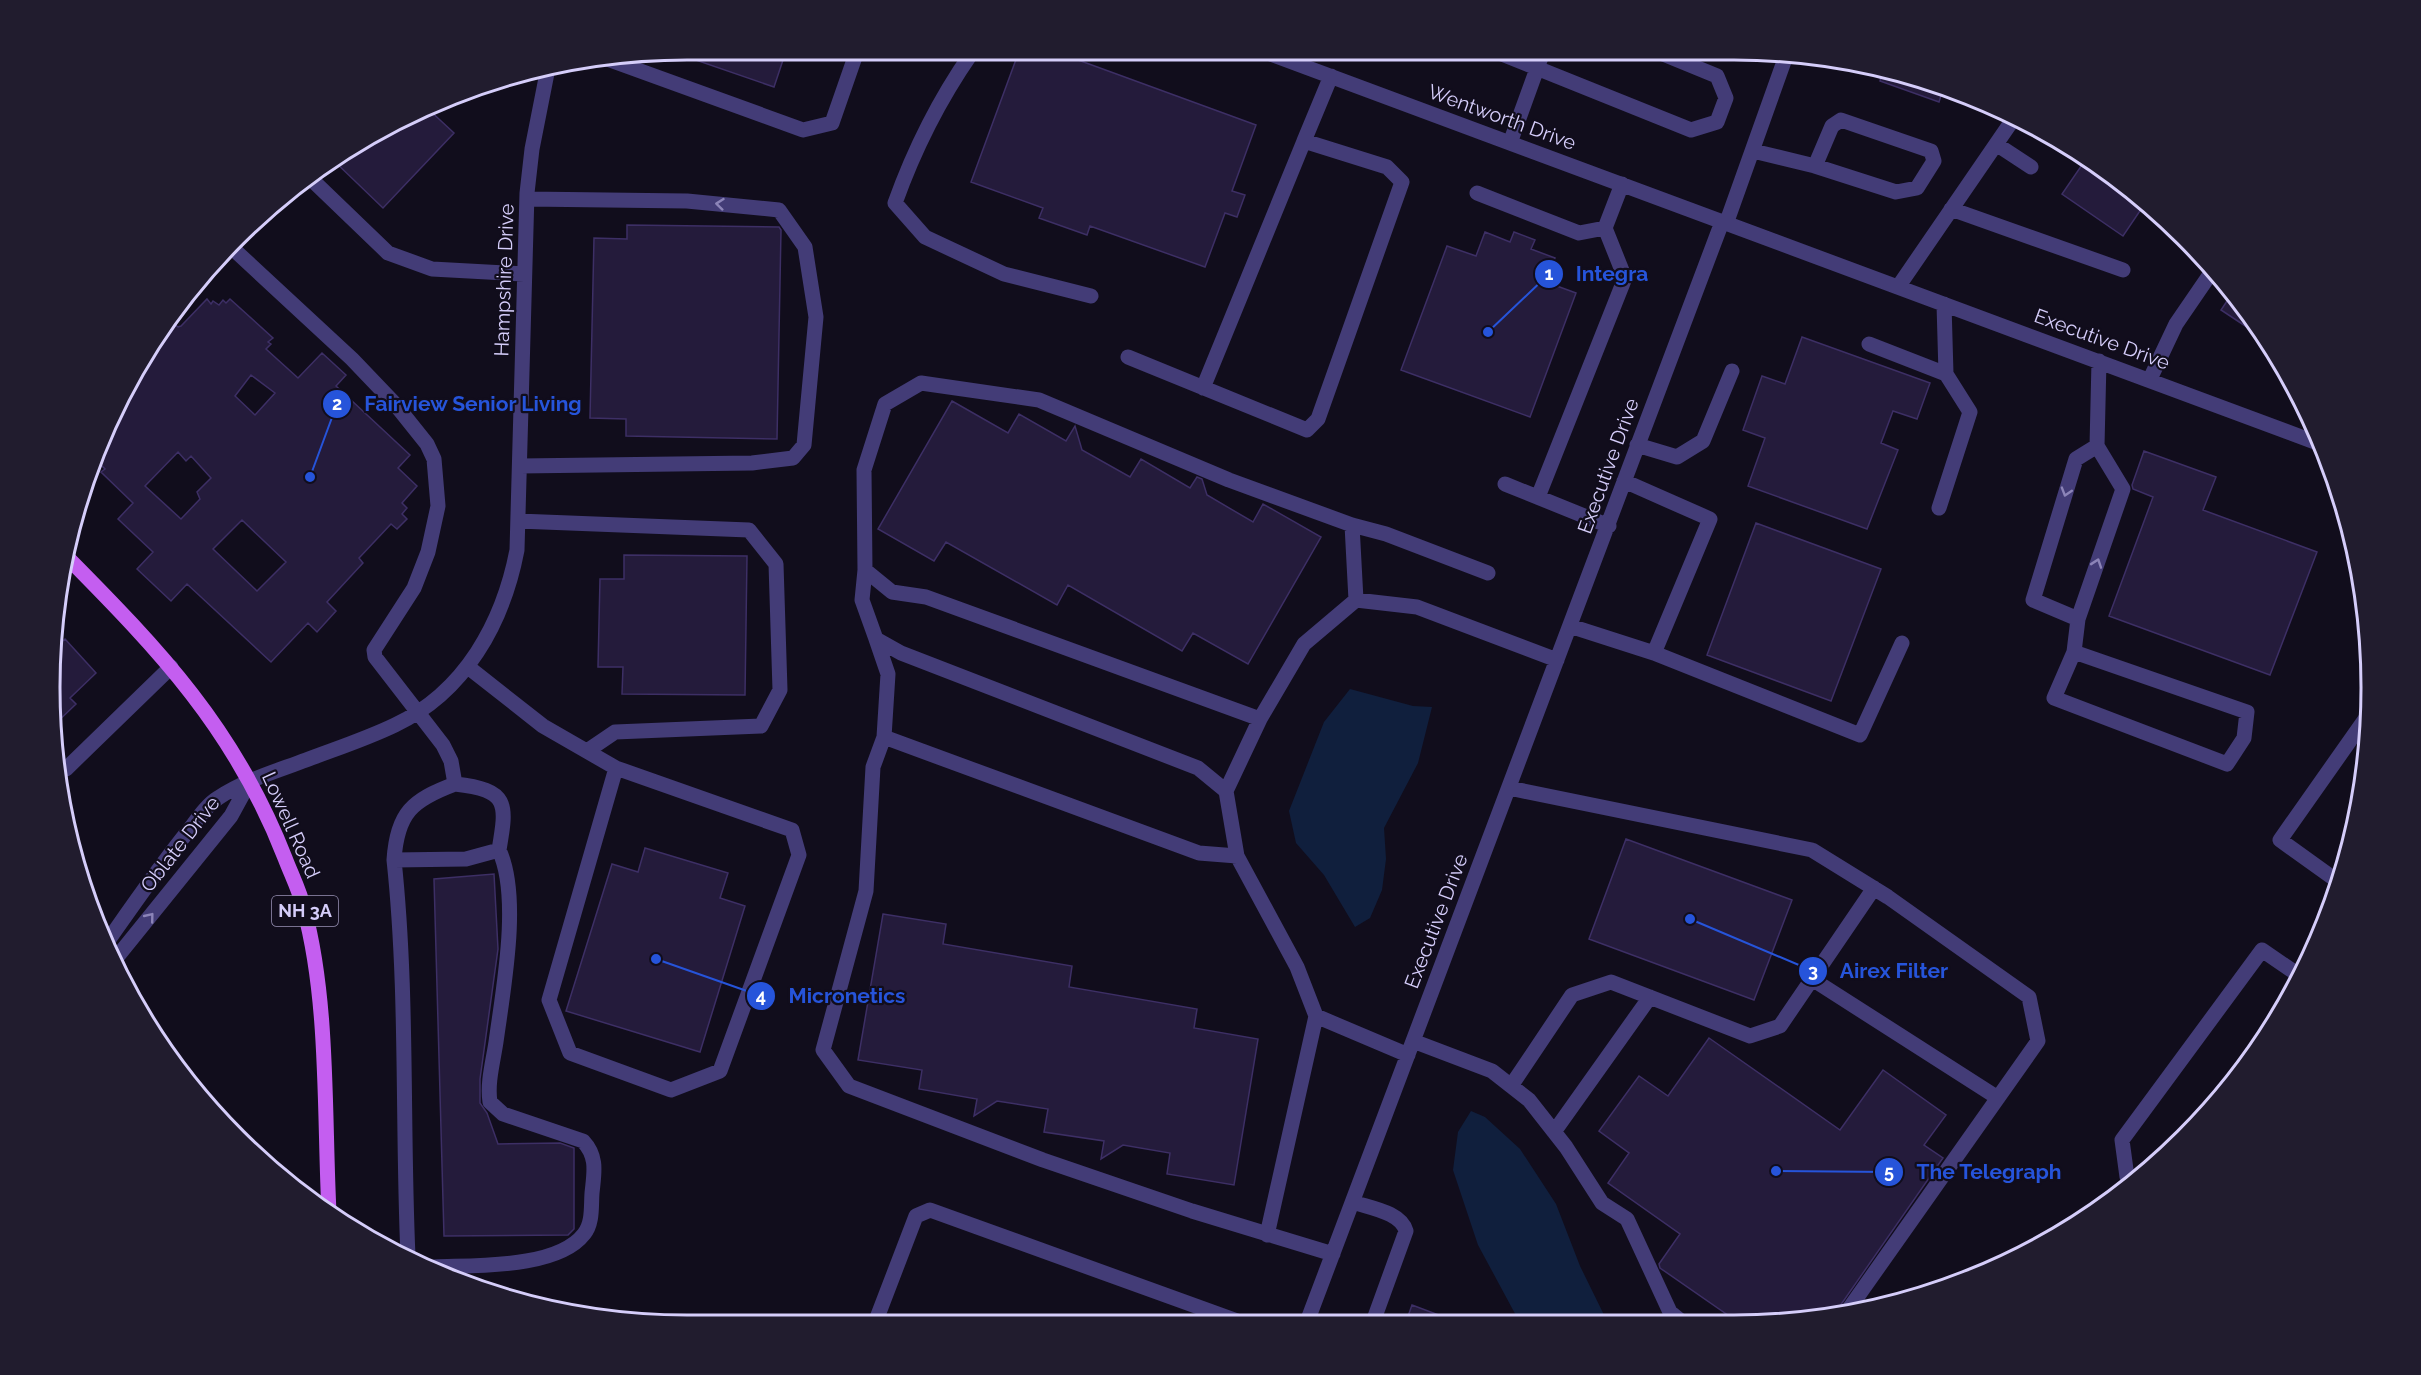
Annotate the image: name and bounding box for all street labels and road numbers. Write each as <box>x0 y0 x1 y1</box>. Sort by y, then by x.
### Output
street label: Wentworth Drive <box>1425 79 1579 155</box>
street label: Hampshire Drive <box>489 203 519 357</box>
street label: Executive Drive <box>2031 303 2173 375</box>
street label: Executive Drive <box>1572 395 1644 537</box>
street label: Lowell Road <box>257 768 325 882</box>
street label: Oblate Drive <box>135 791 225 897</box>
street label: Executive Drive <box>1399 850 1473 992</box>
road number: NH 3A <box>272 896 338 926</box>

